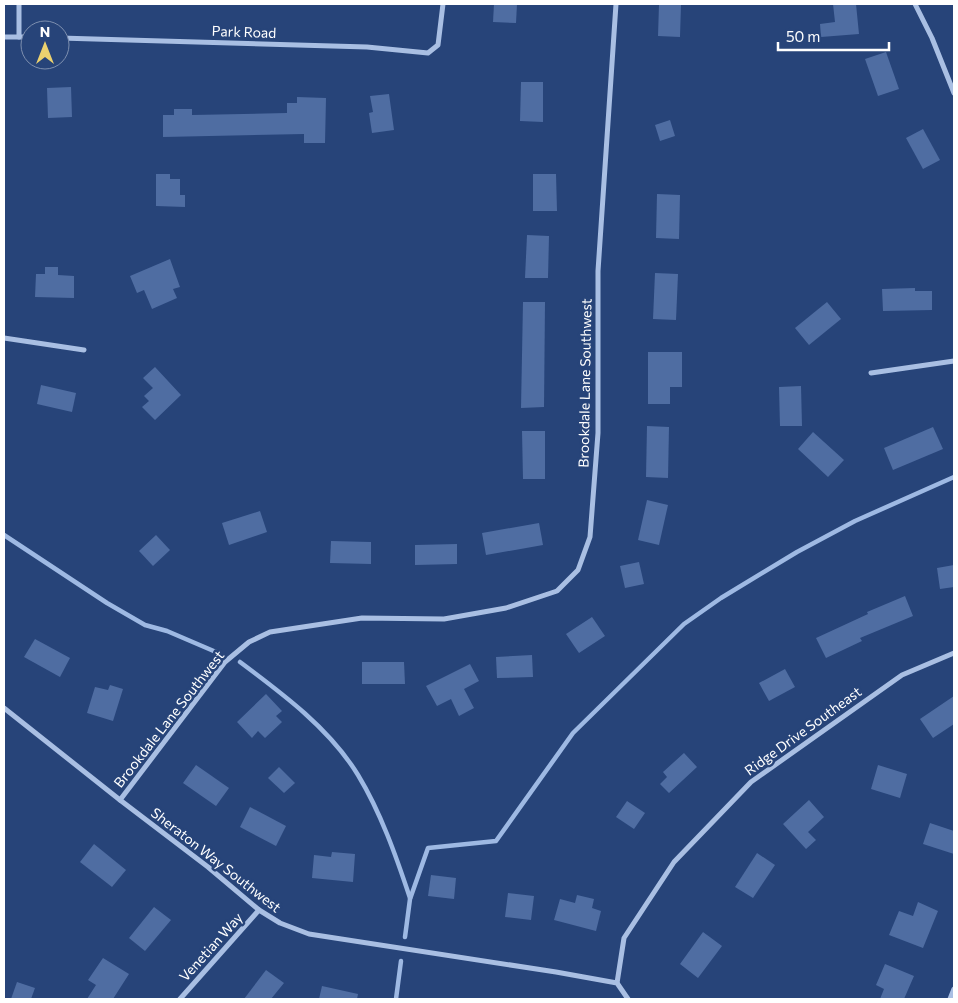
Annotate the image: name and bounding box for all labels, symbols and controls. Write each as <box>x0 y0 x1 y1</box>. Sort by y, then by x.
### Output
north arrow <box>20 20 70 70</box>
scale bar <box>778 20 889 52</box>
street label: Park Road <box>211 22 277 41</box>
text: N <box>40 23 50 40</box>
text: 50 m <box>786 27 820 45</box>
street label: Brookdale Lane Southwest <box>575 298 594 468</box>
street label: Brookdale Lane Southwest <box>110 647 228 791</box>
street label: Ridge Drive Southeast <box>741 682 865 779</box>
street label: Sheraton Way Southwest <box>148 804 285 916</box>
street label: Venetian Way <box>175 909 246 985</box>

